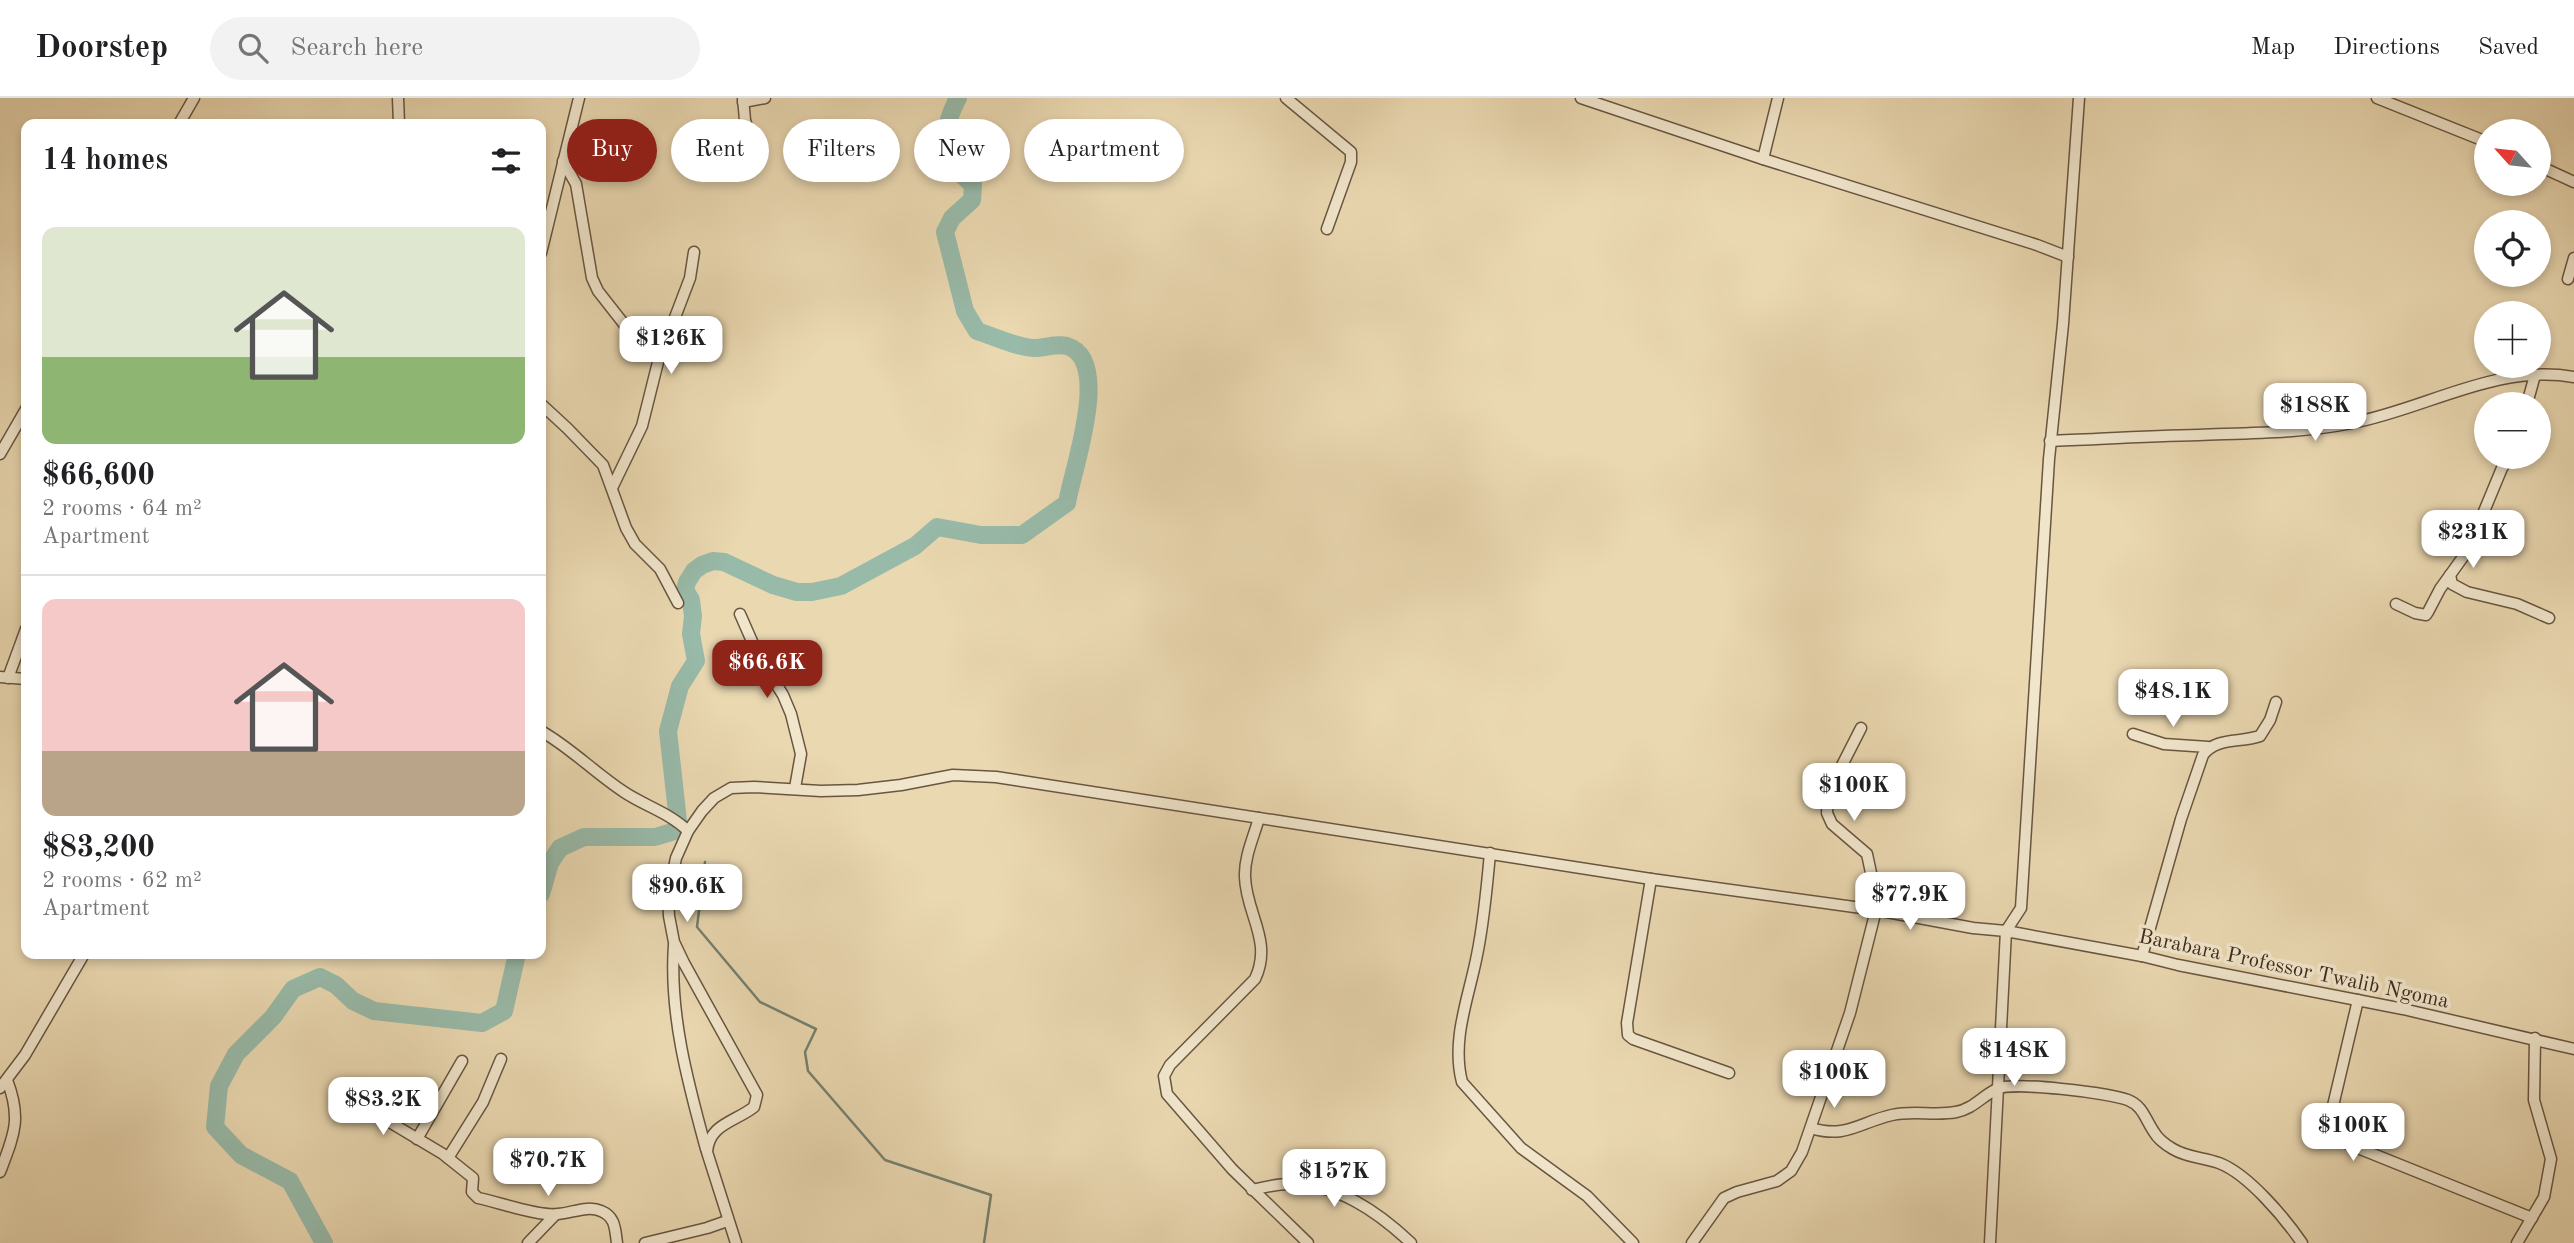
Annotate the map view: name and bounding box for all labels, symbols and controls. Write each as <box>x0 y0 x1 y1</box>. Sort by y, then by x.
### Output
search box <box>210 17 700 80</box>
icon: search <box>234 29 272 67</box>
text: Doorstep <box>35 32 168 65</box>
text: Search here <box>290 35 423 61</box>
text: Map <box>2251 36 2295 60</box>
text: Directions <box>2333 36 2440 60</box>
text: Saved <box>2478 36 2539 60</box>
chip: Buy <box>567 119 657 182</box>
chip: Rent <box>671 119 769 182</box>
chip: Filters <box>783 119 900 182</box>
chip: New <box>914 119 1010 182</box>
chip: Apartment <box>1024 119 1184 182</box>
north arrow <box>2474 119 2552 196</box>
map controls <box>2474 119 2551 469</box>
icon: filters <box>487 142 525 180</box>
text: 14 homes <box>42 146 168 176</box>
button: locate <box>2474 210 2551 287</box>
icon: home <box>221 272 347 398</box>
button: + <box>2474 301 2551 378</box>
pin: $126K <box>622 316 720 376</box>
text: $126K <box>635 327 707 350</box>
pin: $188K <box>2266 384 2364 443</box>
button: − <box>2474 392 2551 469</box>
text: $188K <box>2279 394 2351 417</box>
text: $66,600 <box>42 461 155 491</box>
text: 2 rooms · 64 m² <box>42 497 202 520</box>
pin: $231K <box>2424 510 2522 570</box>
text: $231K <box>2437 521 2509 544</box>
text: Apartment <box>42 525 150 548</box>
pin: $66.6K <box>710 640 824 700</box>
icon: home <box>221 644 347 770</box>
text: $66.6K <box>728 651 806 674</box>
pin: $48.1K <box>2116 670 2230 729</box>
text: $48.1K <box>2134 680 2212 703</box>
pin: $100K <box>1805 764 1903 823</box>
text: $100K <box>1818 774 1890 797</box>
text: $83,200 <box>42 833 155 863</box>
pin: $90.6K <box>630 864 744 924</box>
text: 2 rooms · 62 m² <box>42 869 202 892</box>
pin: $77.9K <box>1853 872 1967 932</box>
text: $90.6K <box>648 875 726 898</box>
text: $77.9K <box>1871 883 1949 906</box>
text: Apartment <box>42 897 150 920</box>
street label: Barabara Professor Twalib Ngoma <box>2137 926 2451 1013</box>
pin: $148K <box>1965 1028 2063 1088</box>
text: $148K <box>1978 1039 2050 1062</box>
pin: $100K <box>1785 1051 1883 1110</box>
text: $100K <box>1798 1061 1870 1084</box>
pin: $83.2K <box>326 1077 440 1137</box>
text: $83.2K <box>344 1088 422 1111</box>
pin: $100K <box>2304 1104 2402 1163</box>
text: $100K <box>2317 1114 2389 1137</box>
pin: $70.7K <box>491 1138 605 1198</box>
text: $70.7K <box>509 1149 587 1172</box>
pin: $157K <box>1285 1150 1383 1209</box>
text: $157K <box>1298 1160 1370 1183</box>

